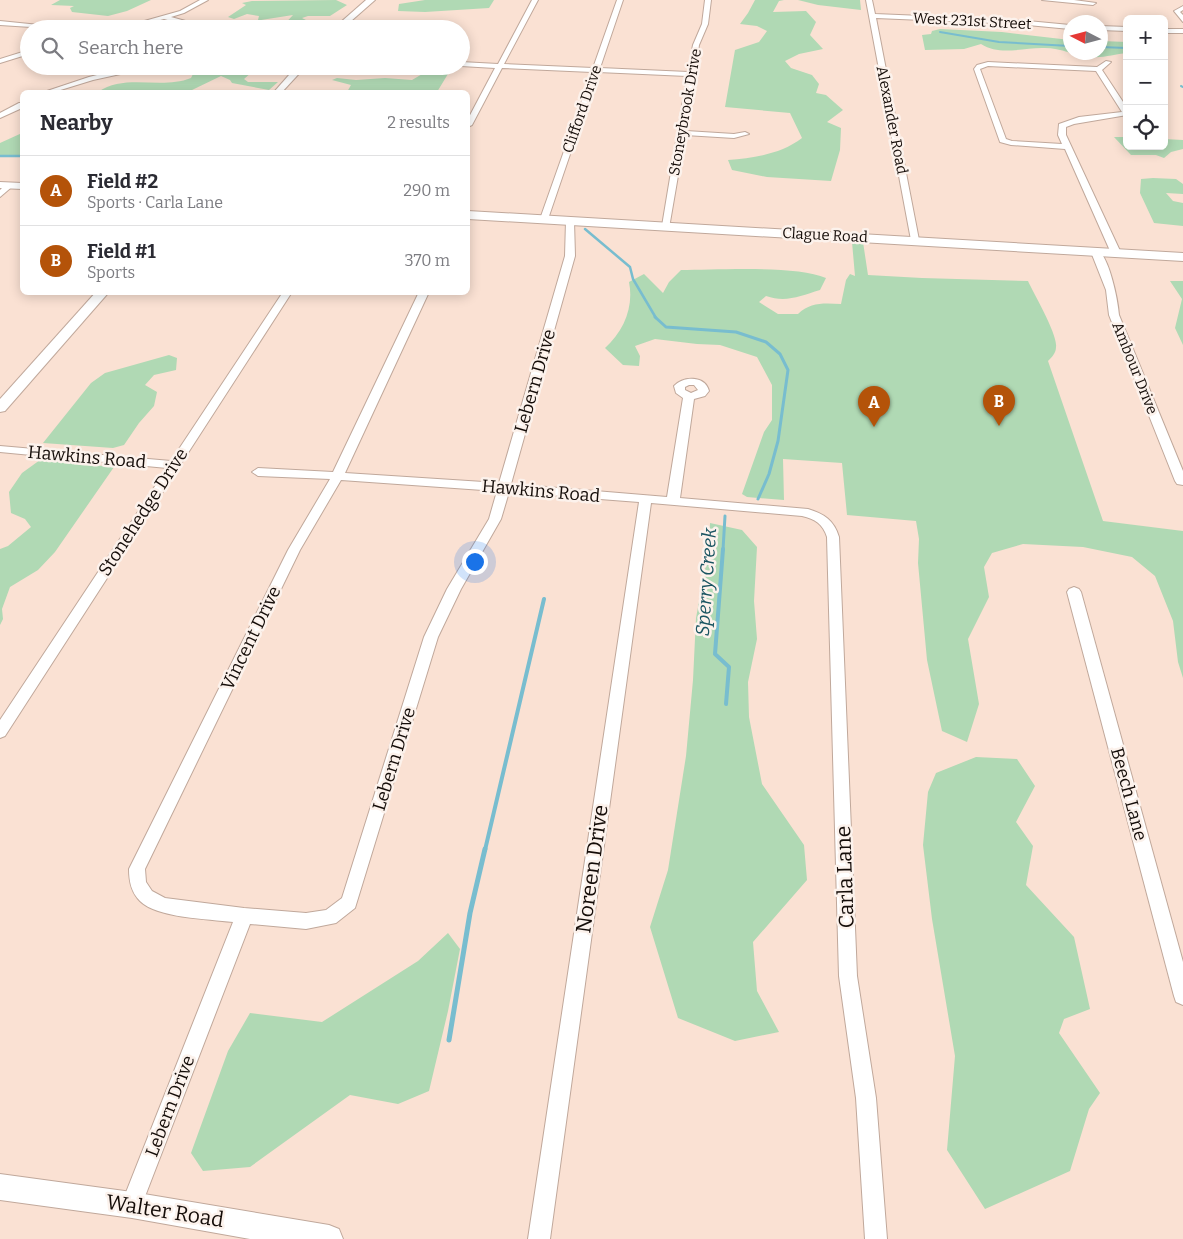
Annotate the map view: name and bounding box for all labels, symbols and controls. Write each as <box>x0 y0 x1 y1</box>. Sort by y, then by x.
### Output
street label: West 231st Street <box>912 9 1032 33</box>
north arrow <box>1063 15 1108 60</box>
map controls <box>1123 15 1168 150</box>
button: + <box>1123 15 1168 60</box>
search box <box>20 20 470 75</box>
icon: search <box>38 34 66 62</box>
text: Search here <box>78 36 183 59</box>
street label: Stoneybrook Drive <box>665 47 705 177</box>
button: − <box>1123 60 1168 105</box>
street label: Clifford Drive <box>559 63 605 155</box>
street label: Alexander Road <box>873 64 911 176</box>
button: locate <box>1123 105 1168 150</box>
text: Nearby <box>40 110 113 136</box>
text: 2 results <box>387 113 450 132</box>
text: Field #2 <box>87 170 158 193</box>
text: A <box>50 181 62 200</box>
text: 290 m <box>403 181 450 200</box>
text: Sports · Carla Lane <box>87 193 223 212</box>
street label: Clague Road <box>782 224 868 246</box>
text: Field #1 <box>87 240 156 263</box>
text: B <box>51 251 61 270</box>
text: 370 m <box>404 251 450 270</box>
text: Sports <box>87 263 135 282</box>
street label: Ambour Drive <box>1108 319 1162 417</box>
street label: Lebern Drive <box>510 327 560 435</box>
pin: B <box>983 385 1015 426</box>
pin: A <box>858 386 890 427</box>
street label: Hawkins Road <box>27 441 147 473</box>
street label: Stonehedge Drive <box>94 444 192 580</box>
street label: Hawkins Road <box>481 475 601 507</box>
water label: Sperry Creek <box>691 526 721 637</box>
your location <box>462 549 488 575</box>
street label: Vincent Drive <box>216 582 286 694</box>
street label: Lebern Drive <box>368 705 420 813</box>
street label: Beech Lane <box>1106 745 1152 843</box>
street label: Noreen Drive <box>570 803 614 935</box>
street label: Carla Lane <box>830 825 860 929</box>
street label: Lebern Drive <box>141 1052 199 1160</box>
street label: Walter Road <box>104 1189 226 1233</box>

